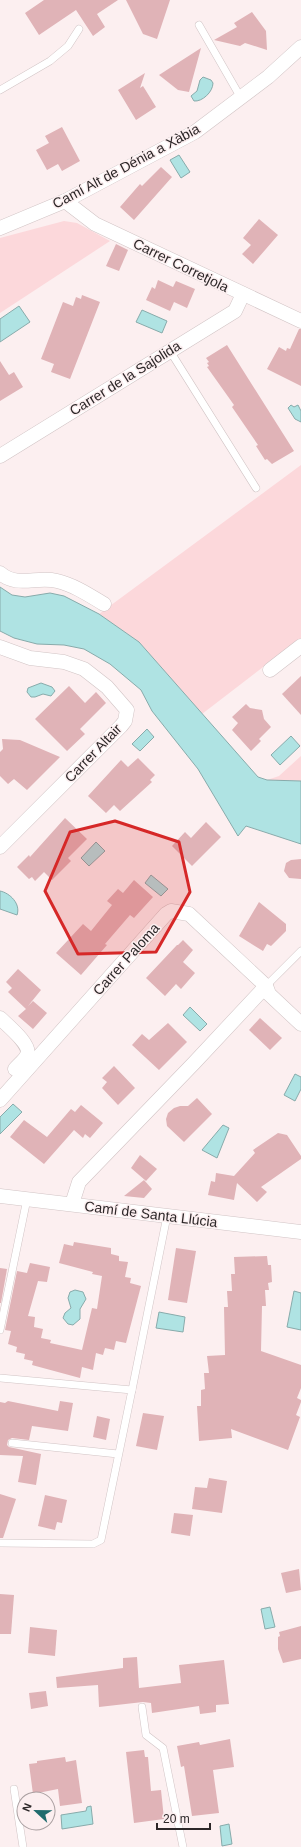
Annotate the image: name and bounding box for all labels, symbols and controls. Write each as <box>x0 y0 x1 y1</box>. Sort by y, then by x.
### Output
street label: Camí Alt de Dénia a Xàbia <box>50 120 202 212</box>
street label: Carrer Corretjola <box>131 235 232 295</box>
street label: Carrer de la Sajolida <box>67 337 184 419</box>
street label: Carrer Altair <box>61 720 125 785</box>
street label: Carrer Paloma <box>90 920 163 998</box>
street label: Camí de Santa Llúcia <box>84 1198 219 1230</box>
north arrow <box>16 1791 56 1831</box>
text: N <box>20 1801 34 1813</box>
scale bar <box>157 1805 210 1831</box>
text: 20 m <box>163 1812 190 1826</box>

